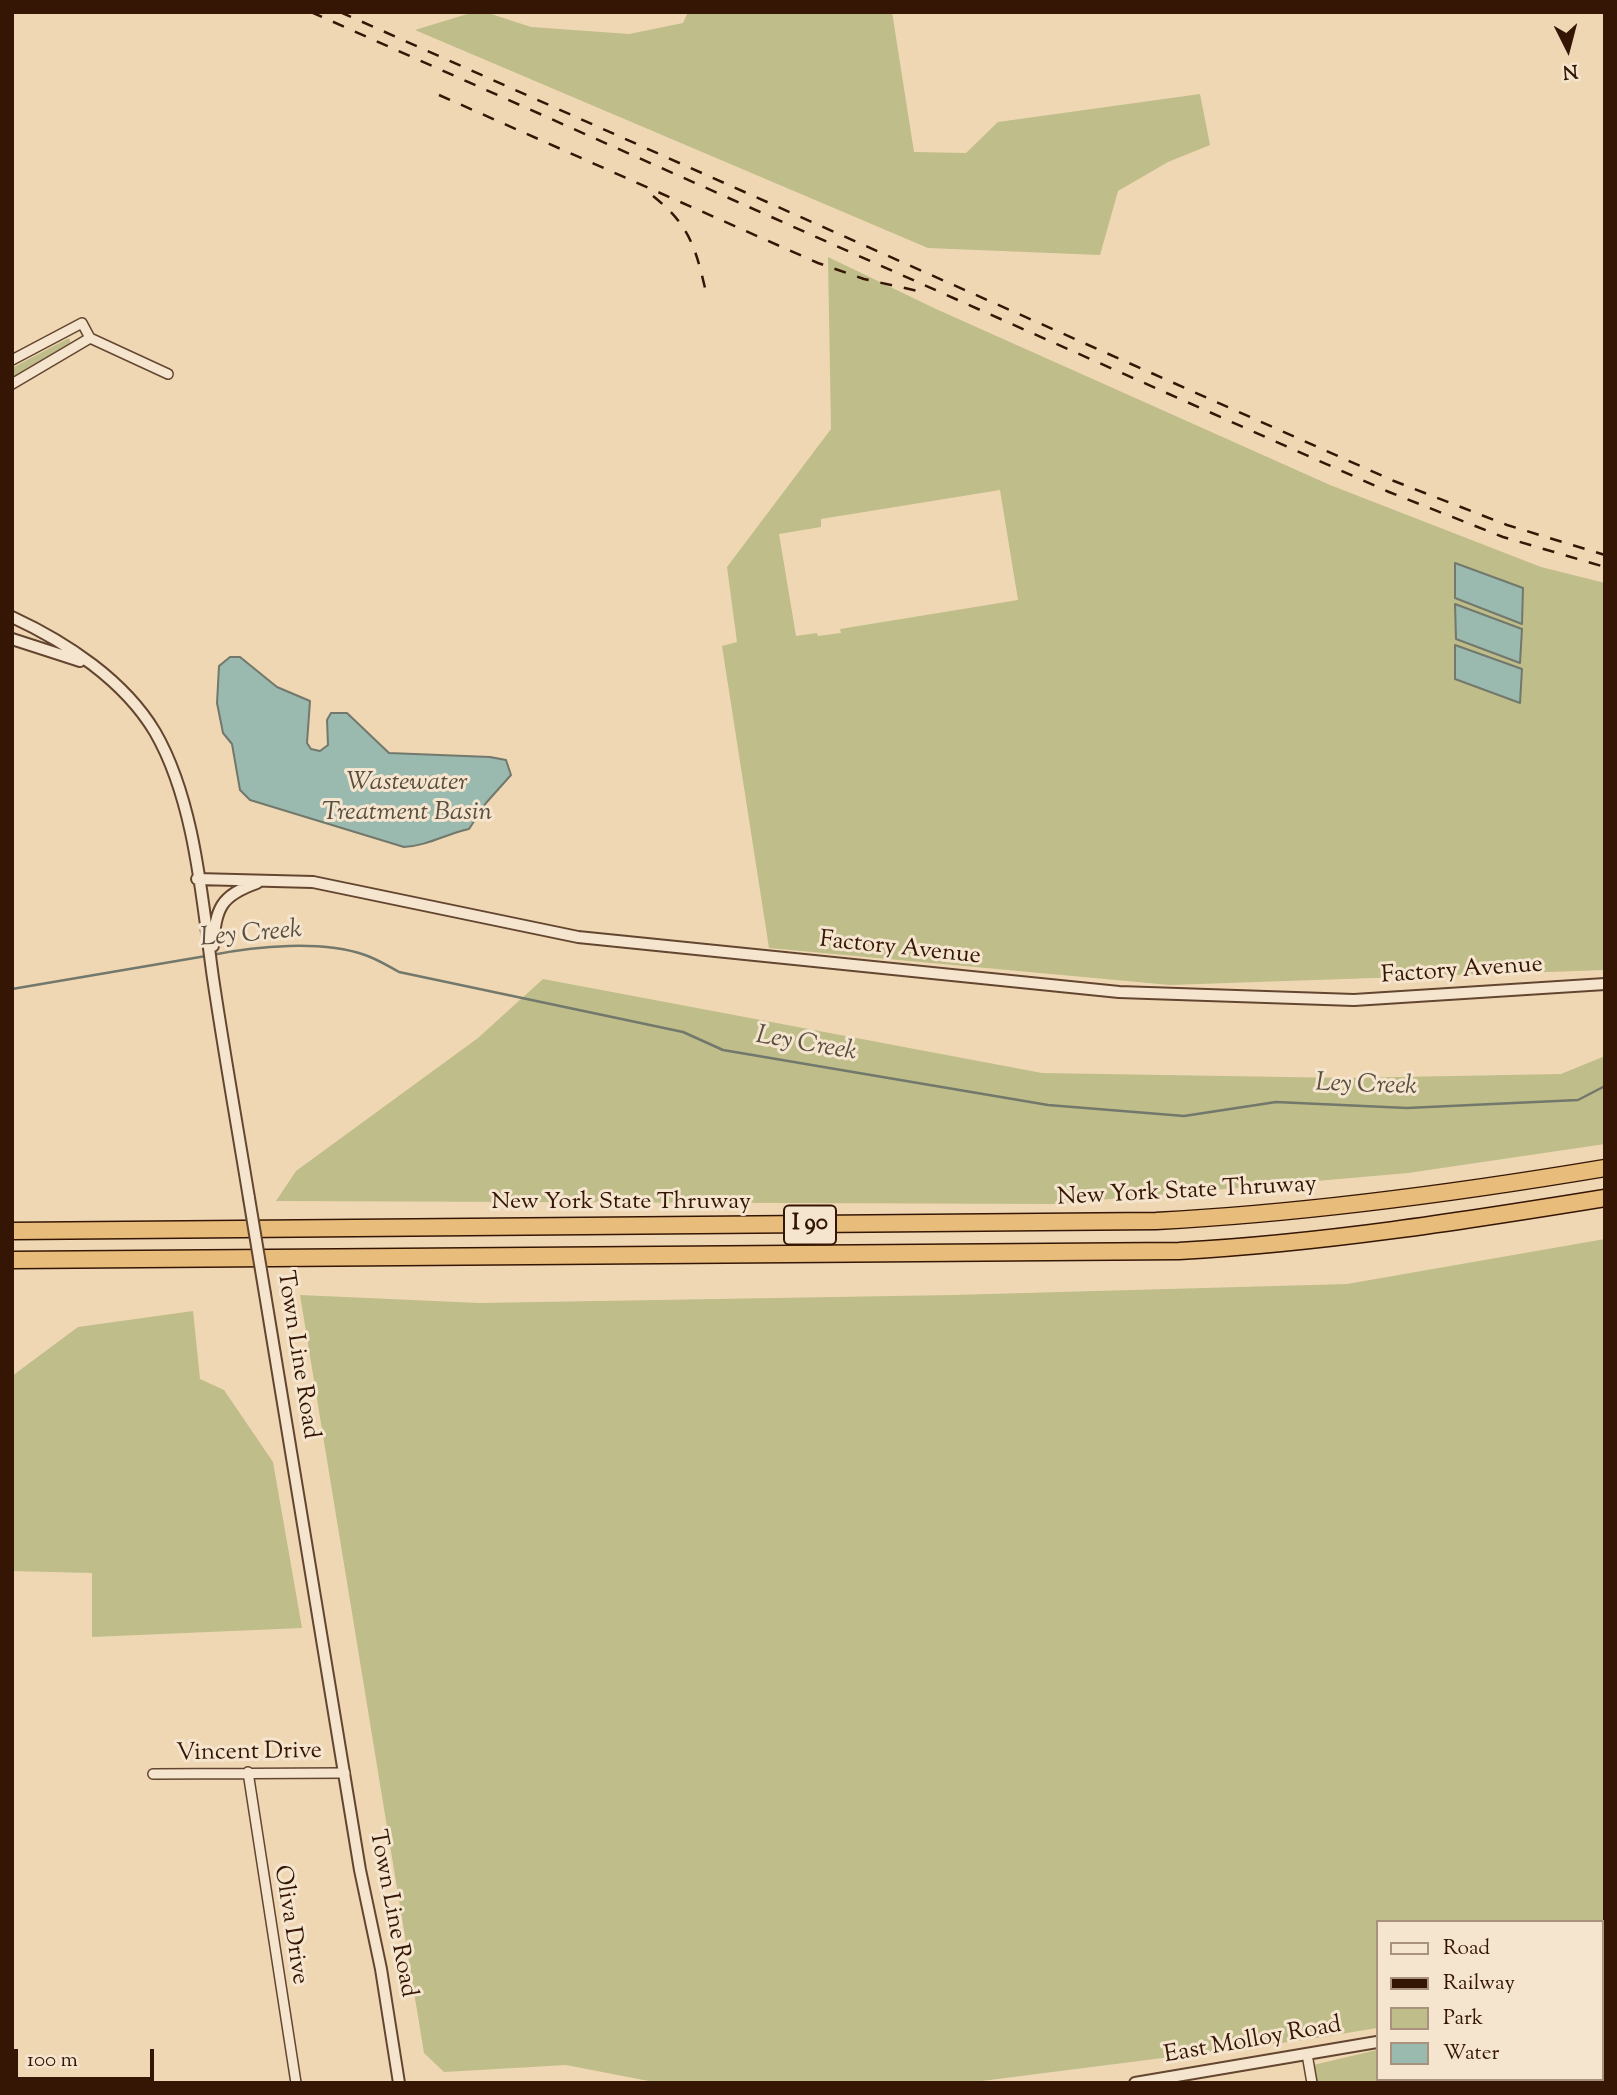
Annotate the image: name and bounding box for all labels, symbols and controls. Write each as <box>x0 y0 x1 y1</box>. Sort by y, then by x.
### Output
north arrow <box>1533 14 1603 84</box>
text: N <box>1561 56 1579 85</box>
water label: Wastewater Treatment Basin <box>322 769 492 830</box>
water label: Ley Creek <box>199 916 303 956</box>
street label: Factory Avenue <box>818 927 982 973</box>
street label: Factory Avenue <box>1380 952 1544 992</box>
water label: Ley Creek <box>753 1022 859 1070</box>
water label: Ley Creek <box>1315 1070 1417 1104</box>
street label: New York State Thruway <box>1057 1172 1317 1214</box>
street label: New York State Thruway <box>491 1190 751 1218</box>
road number: I 90 <box>784 1206 836 1244</box>
street label: Town Line Road <box>268 1269 324 1441</box>
street label: Vincent Drive <box>176 1738 322 1770</box>
street label: Town Line Road <box>361 1828 421 2000</box>
street label: Oliva Drive <box>265 1863 313 1987</box>
legend <box>1376 1920 1603 2081</box>
text: Road <box>1443 1934 1490 1964</box>
text: Railway <box>1443 1969 1515 1999</box>
text: Park <box>1443 2004 1483 2034</box>
street label: East Molloy Road <box>1162 2012 1344 2072</box>
scale bar <box>18 2036 158 2080</box>
text: Water <box>1443 2039 1499 2069</box>
text: 100 m <box>27 2046 78 2076</box>

